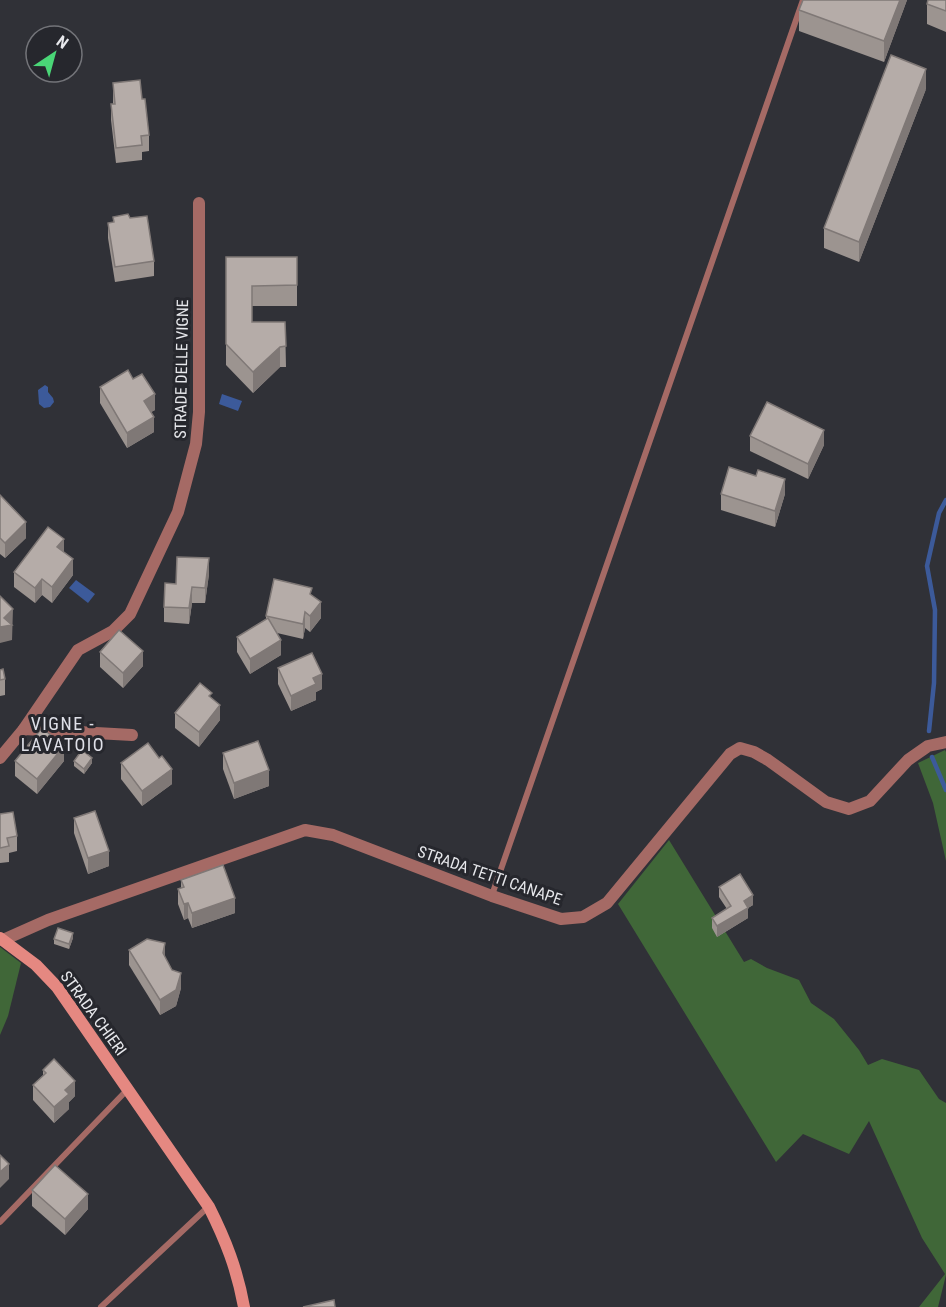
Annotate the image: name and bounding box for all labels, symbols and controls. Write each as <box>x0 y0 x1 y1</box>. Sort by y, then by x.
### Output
north arrow <box>24 24 84 84</box>
text: N <box>53 32 72 53</box>
street label: STRADE DELLE VIGNE <box>171 299 192 439</box>
district label: VIGNE - LAVATOIO <box>21 713 105 755</box>
street label: STRADA TETTI CANAPE <box>415 842 564 909</box>
street label: STRADA CHIERI <box>57 967 131 1059</box>

